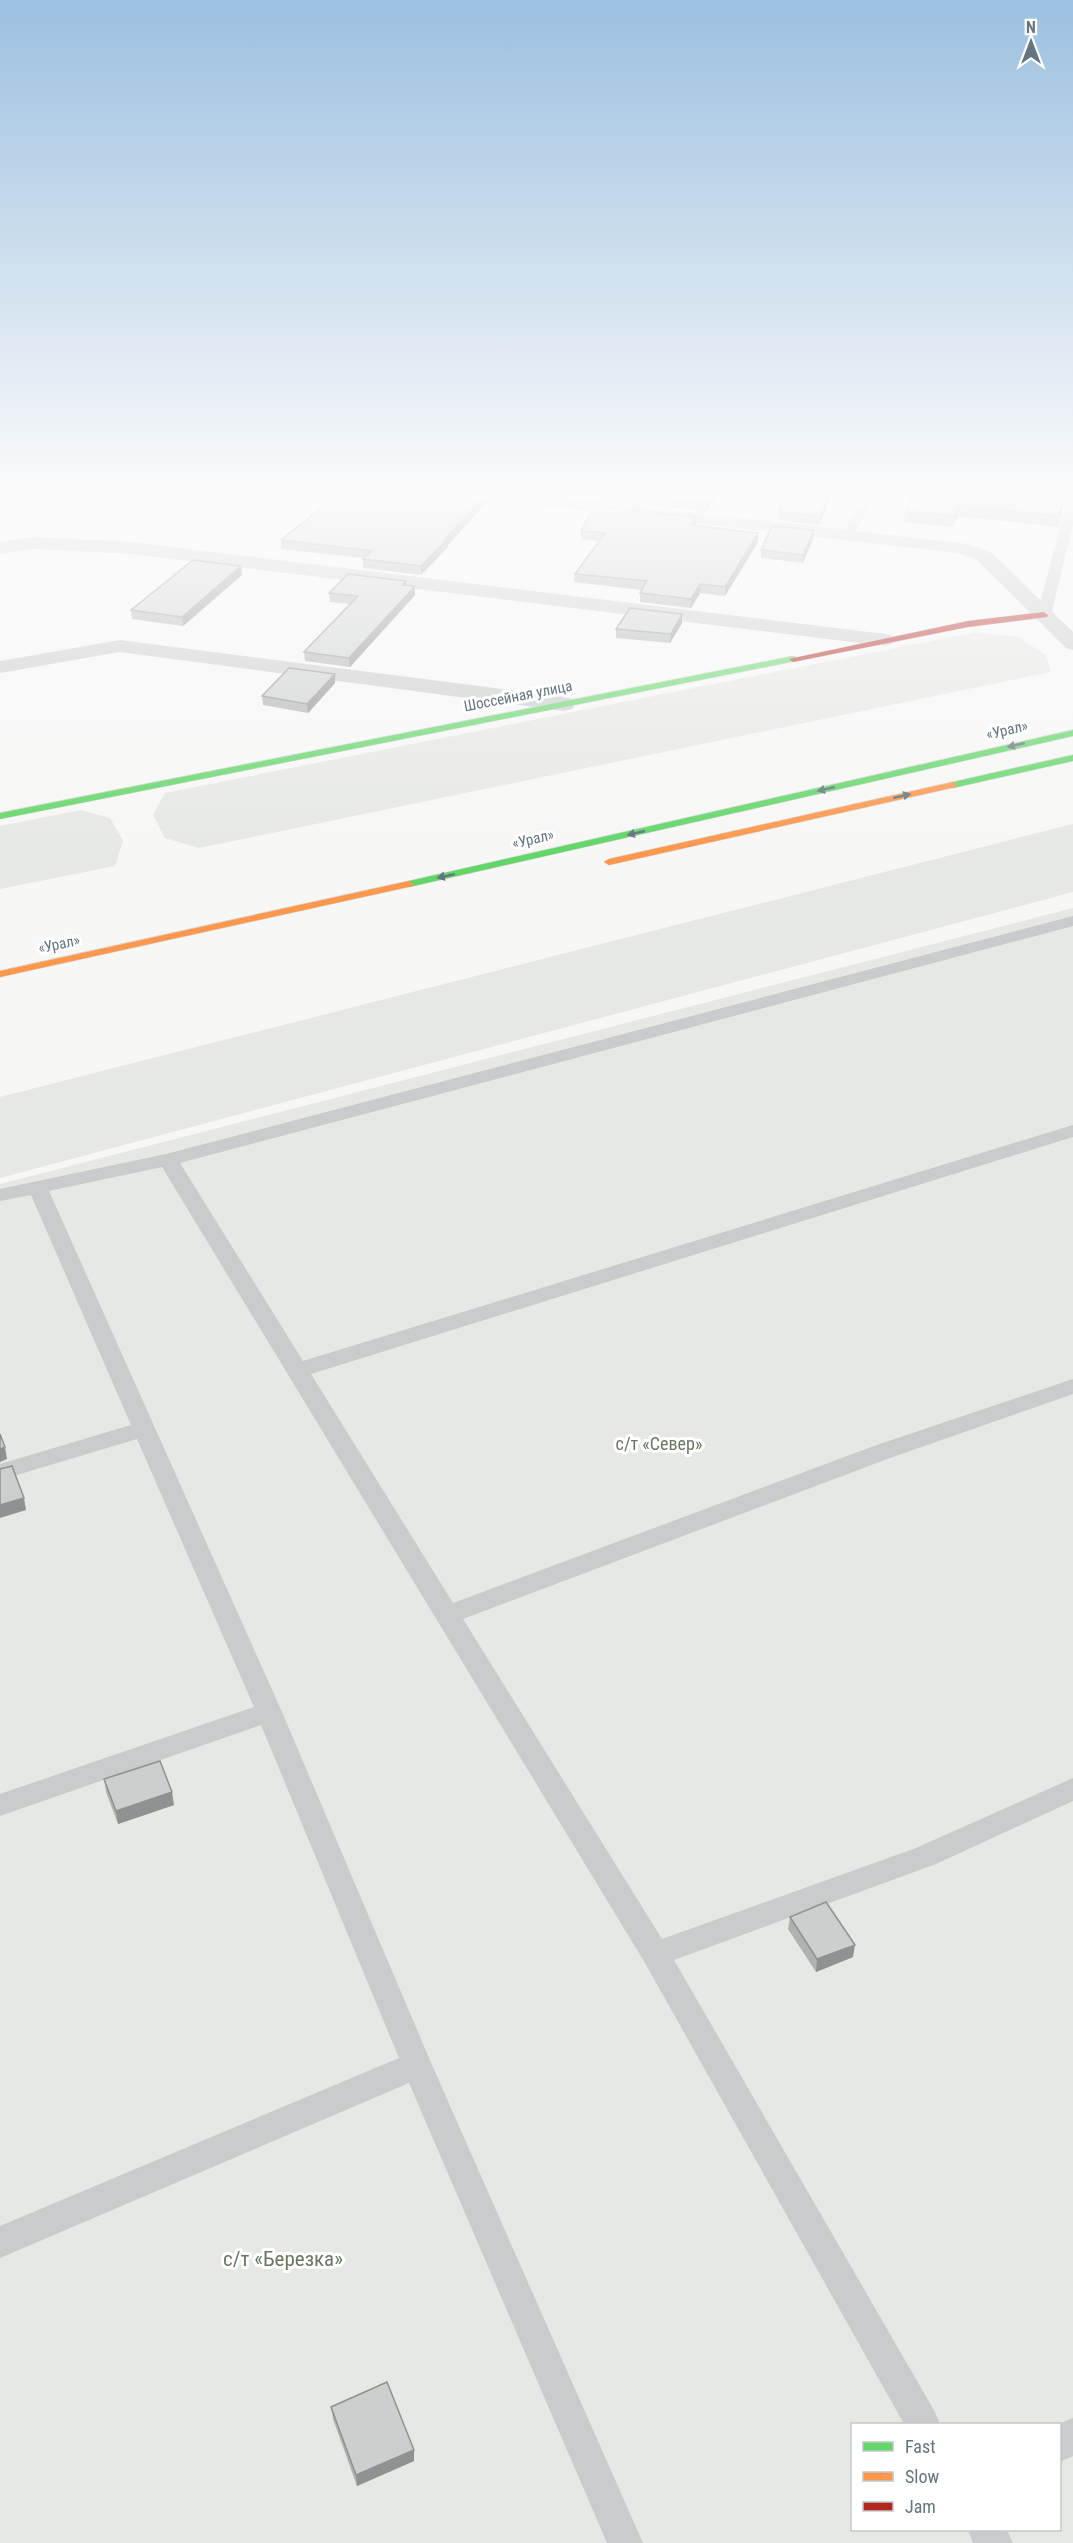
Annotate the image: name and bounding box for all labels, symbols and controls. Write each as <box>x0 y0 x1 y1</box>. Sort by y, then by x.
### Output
north arrow <box>1001 12 1061 72</box>
text: N <box>1026 18 1036 37</box>
street label: Шоссейная улица <box>462 677 574 715</box>
street label: «Урал» <box>984 716 1030 744</box>
one-way arrow <box>1007 741 1025 751</box>
one-way arrow <box>817 784 835 794</box>
one-way arrow <box>893 791 912 800</box>
street label: «Урал» <box>510 825 556 853</box>
one-way arrow <box>626 829 645 838</box>
one-way arrow <box>436 872 455 881</box>
street label: «Урал» <box>36 931 82 957</box>
park label: с/т «Север» <box>616 1433 702 1454</box>
park label: с/т «Березка» <box>223 2247 343 2271</box>
legend <box>851 2423 1061 2531</box>
text: Fast <box>905 2436 936 2457</box>
text: Slow <box>905 2466 940 2487</box>
text: Jam <box>905 2496 936 2517</box>

